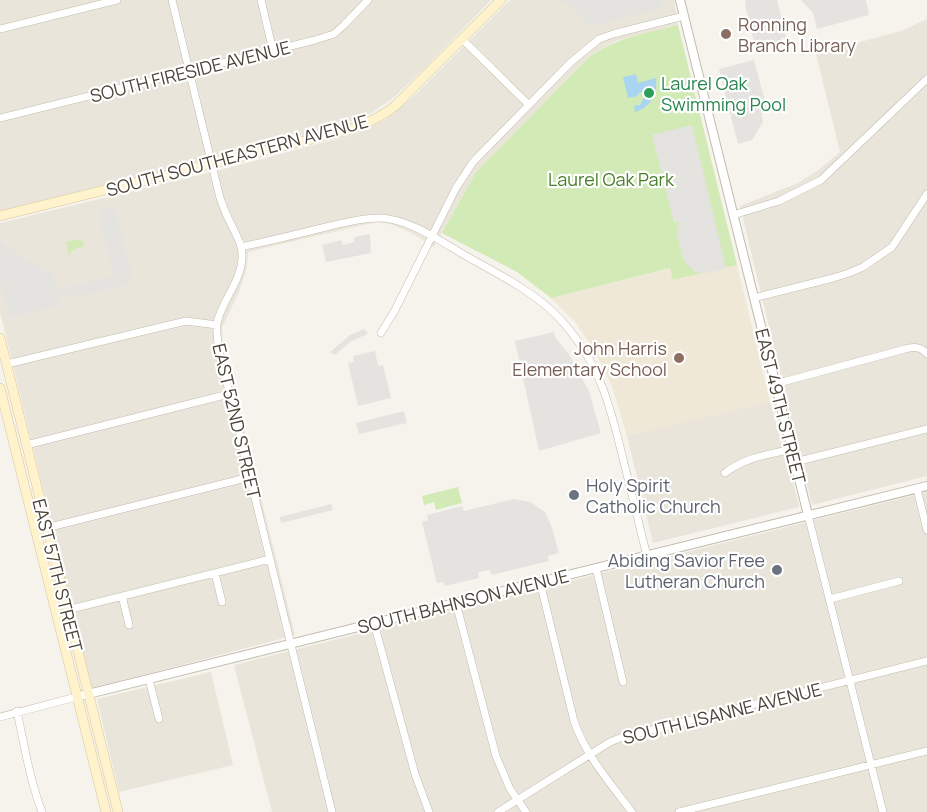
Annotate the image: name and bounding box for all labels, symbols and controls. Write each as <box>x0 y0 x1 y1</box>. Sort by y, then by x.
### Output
place label: Ronning Branch Library <box>738 12 857 57</box>
marker: Ronning Branch Library <box>719 27 733 41</box>
street label: SOUTH FIRESIDE AVENUE <box>87 34 293 108</box>
place label: Laurel Oak Swimming Pool <box>661 71 786 116</box>
marker: Laurel Oak Swimming Pool <box>642 86 656 100</box>
street label: SOUTH SOUTHEASTERN AVENUE <box>103 108 371 202</box>
park label: Laurel Oak Park <box>548 167 675 191</box>
street label: EAST 49TH STREET <box>750 326 812 486</box>
place label: John Harris Elementary School <box>512 336 667 381</box>
street label: EAST 52ND STREET <box>207 341 267 501</box>
marker: John Harris Elementary School <box>672 351 686 365</box>
place label: Holy Spirit Catholic Church <box>586 473 721 518</box>
marker: Holy Spirit Catholic Church <box>567 488 581 502</box>
street label: EAST 57TH STREET <box>27 496 89 654</box>
place label: Abiding Savior Free Lutheran Church <box>608 548 765 593</box>
street label: SOUTH BAHNSON AVENUE <box>355 563 571 639</box>
marker: Abiding Savior Free Lutheran Church <box>770 563 784 577</box>
street label: SOUTH LISANNE AVENUE <box>620 677 824 749</box>

